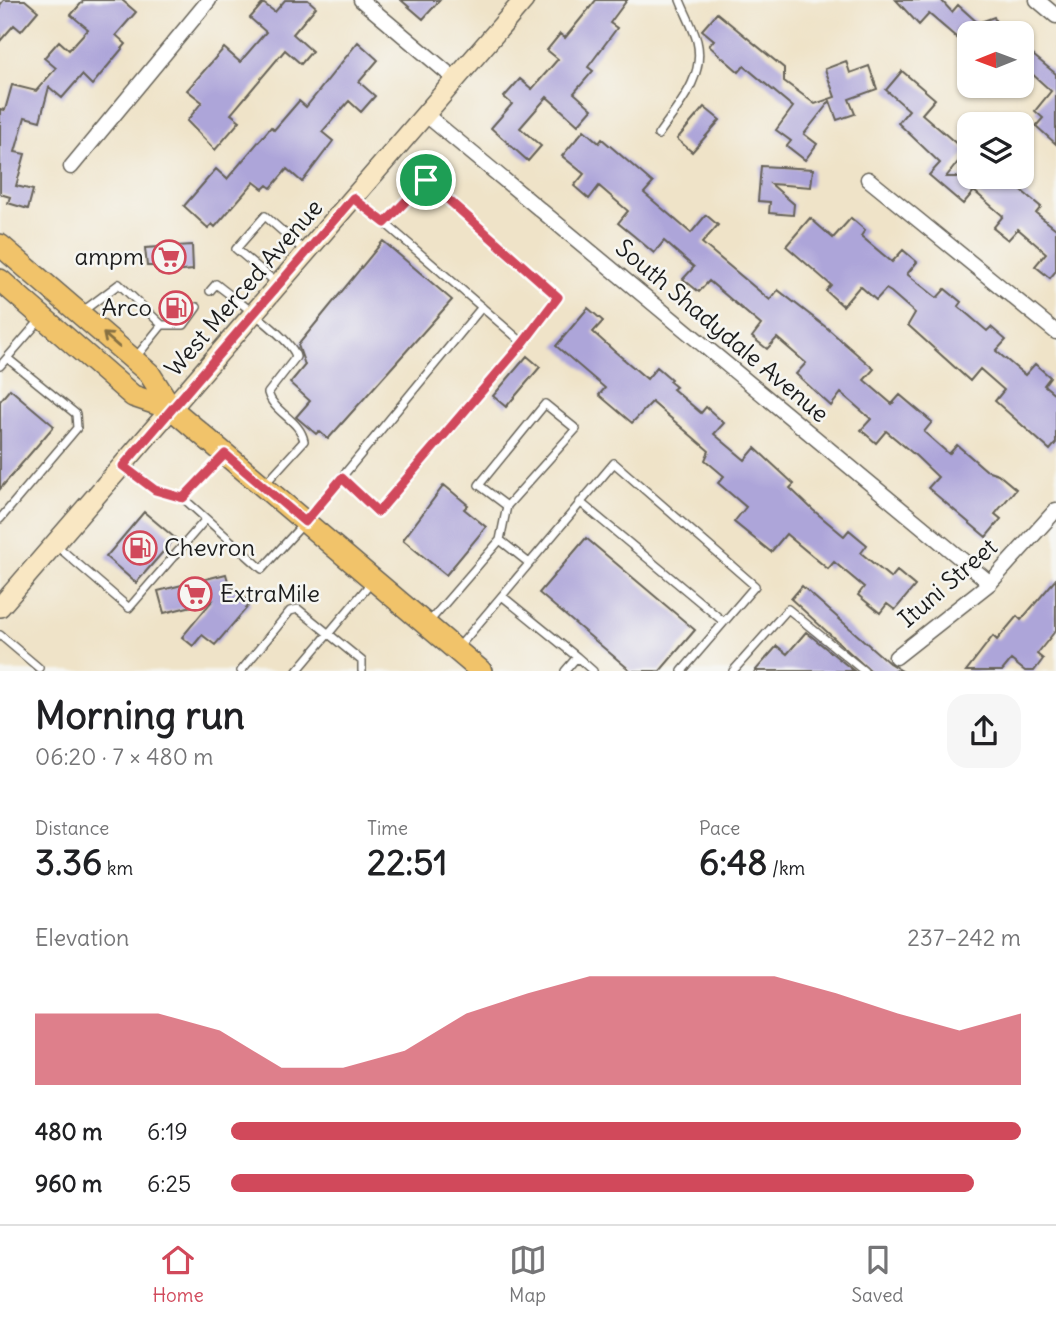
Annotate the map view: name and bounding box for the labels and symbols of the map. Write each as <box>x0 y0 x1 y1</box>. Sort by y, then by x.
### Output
north arrow <box>957 21 1034 98</box>
pin <box>396 150 456 210</box>
street label: West Merced Avenue <box>158 192 329 382</box>
street label: South Shadydale Avenue <box>610 232 835 428</box>
supermarket icon: ampm <box>150 238 188 276</box>
place label: ampm <box>75 241 144 271</box>
fuel station icon: Arco <box>157 289 195 327</box>
place label: Arco <box>102 292 152 322</box>
one-way arrow <box>102 332 120 348</box>
fuel station icon: Chevron <box>121 529 159 567</box>
street label: Ituni Street <box>892 531 1003 633</box>
place label: Chevron <box>164 532 255 562</box>
supermarket icon: ExtraMile <box>176 575 214 613</box>
place label: ExtraMile <box>220 578 320 608</box>

